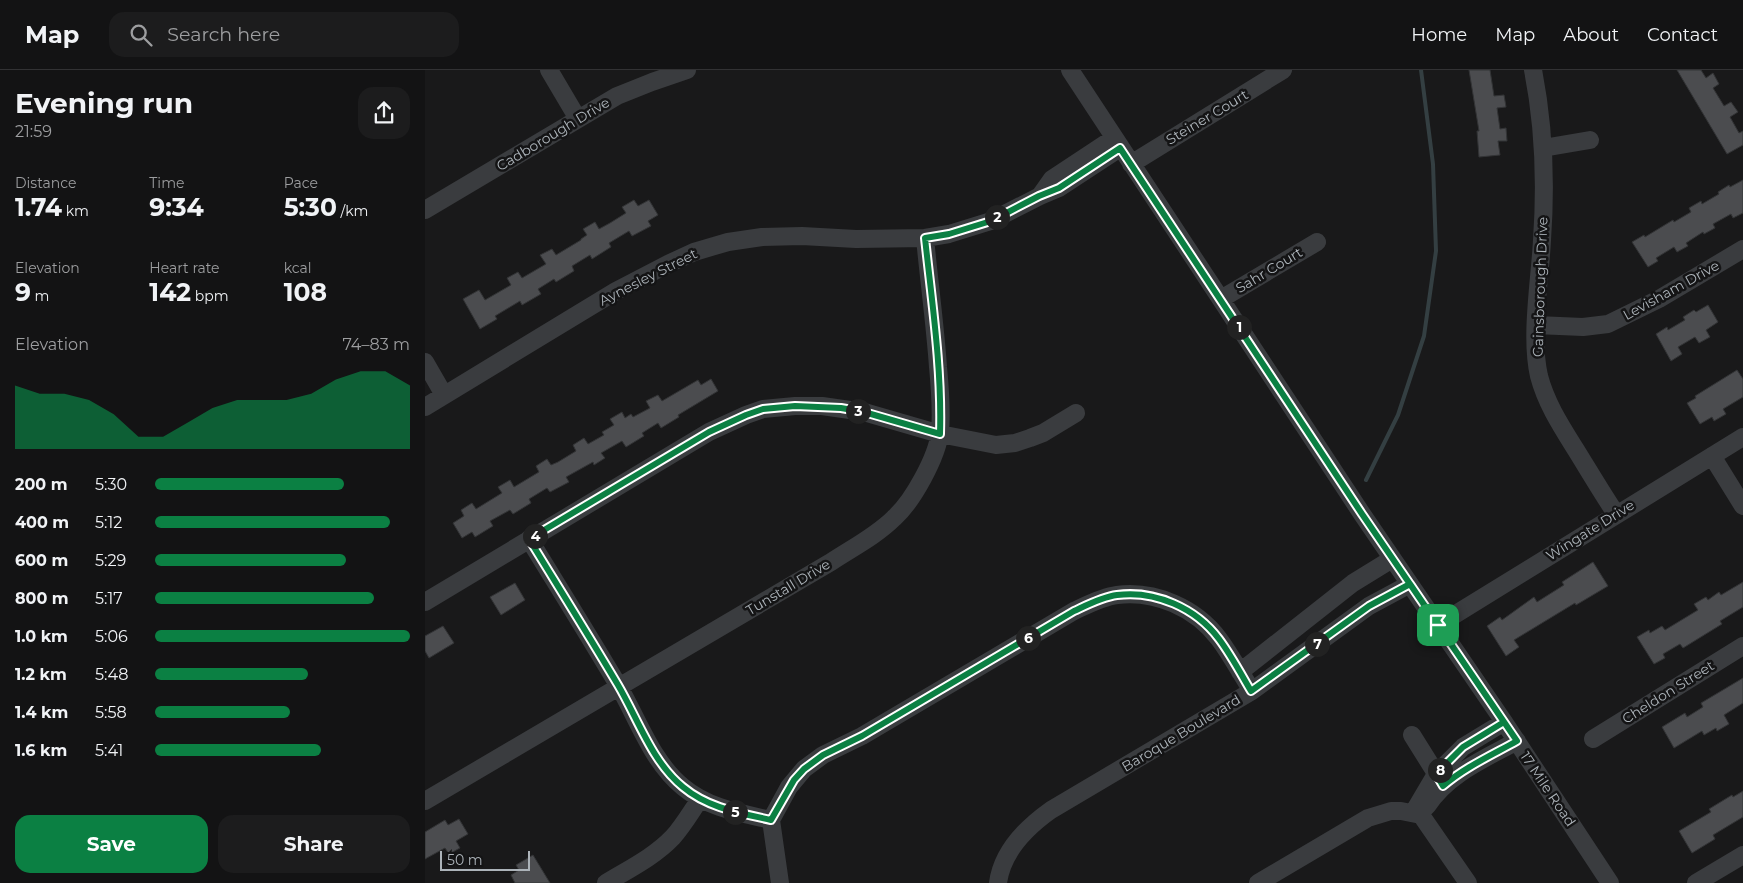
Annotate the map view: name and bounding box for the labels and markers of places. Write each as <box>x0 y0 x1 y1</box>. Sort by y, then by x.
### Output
pin: 2 <box>985 204 1009 230</box>
pin: 1 <box>1227 314 1251 340</box>
pin: 3 <box>845 398 871 424</box>
pin: 4 <box>523 524 547 548</box>
pin <box>1417 604 1459 646</box>
pin: 6 <box>1015 626 1041 650</box>
pin: 7 <box>1305 632 1329 656</box>
pin: 8 <box>1427 758 1453 782</box>
pin: 5 <box>723 800 747 824</box>

